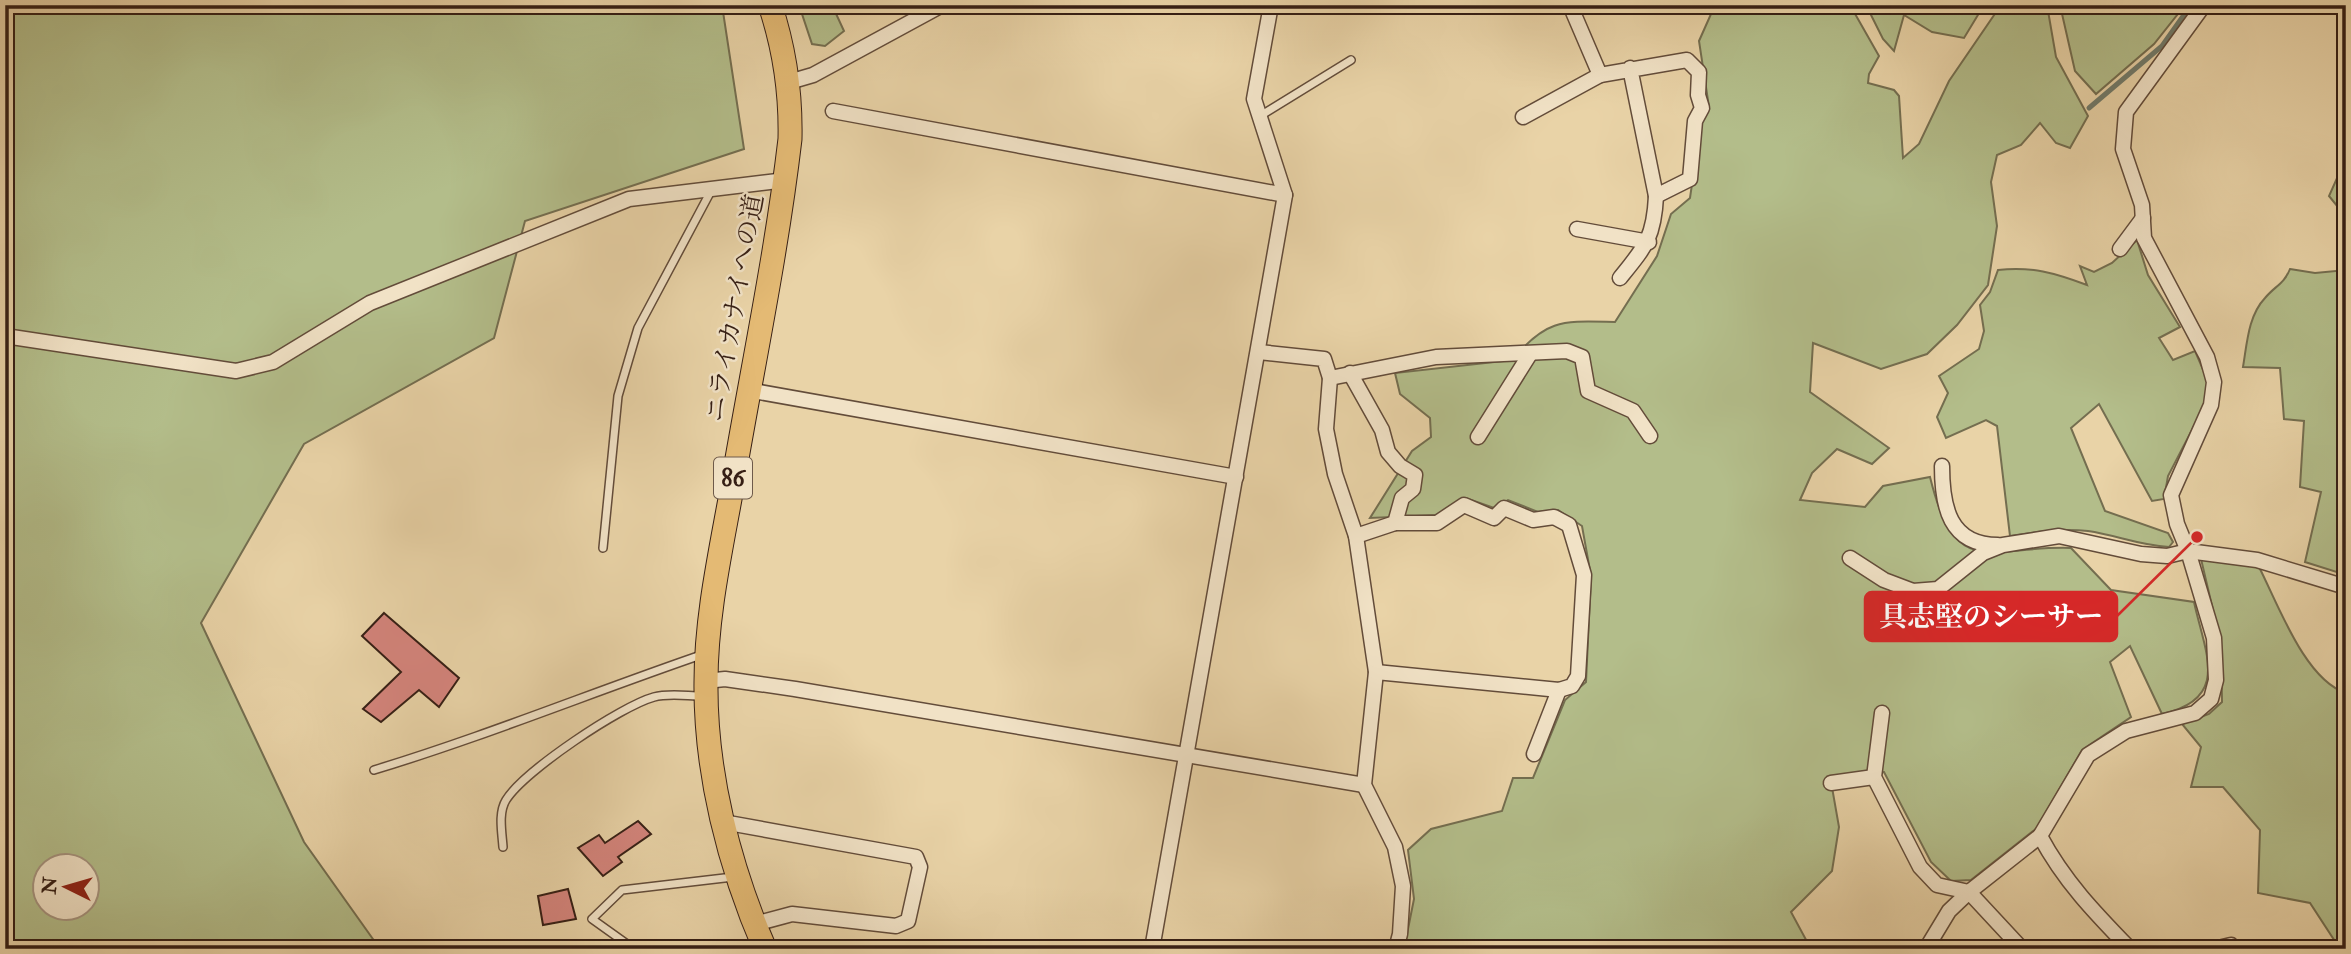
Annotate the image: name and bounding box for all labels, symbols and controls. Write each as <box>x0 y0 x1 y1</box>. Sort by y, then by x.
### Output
street label: ニライカナイへの道 <box>699 192 771 424</box>
road number: 86 <box>714 458 752 499</box>
callout: 具志堅のシーサー <box>1865 592 2117 641</box>
text: 具志堅のシーサー <box>1879 600 2103 635</box>
north arrow <box>32 852 102 922</box>
text: N <box>37 875 63 896</box>

